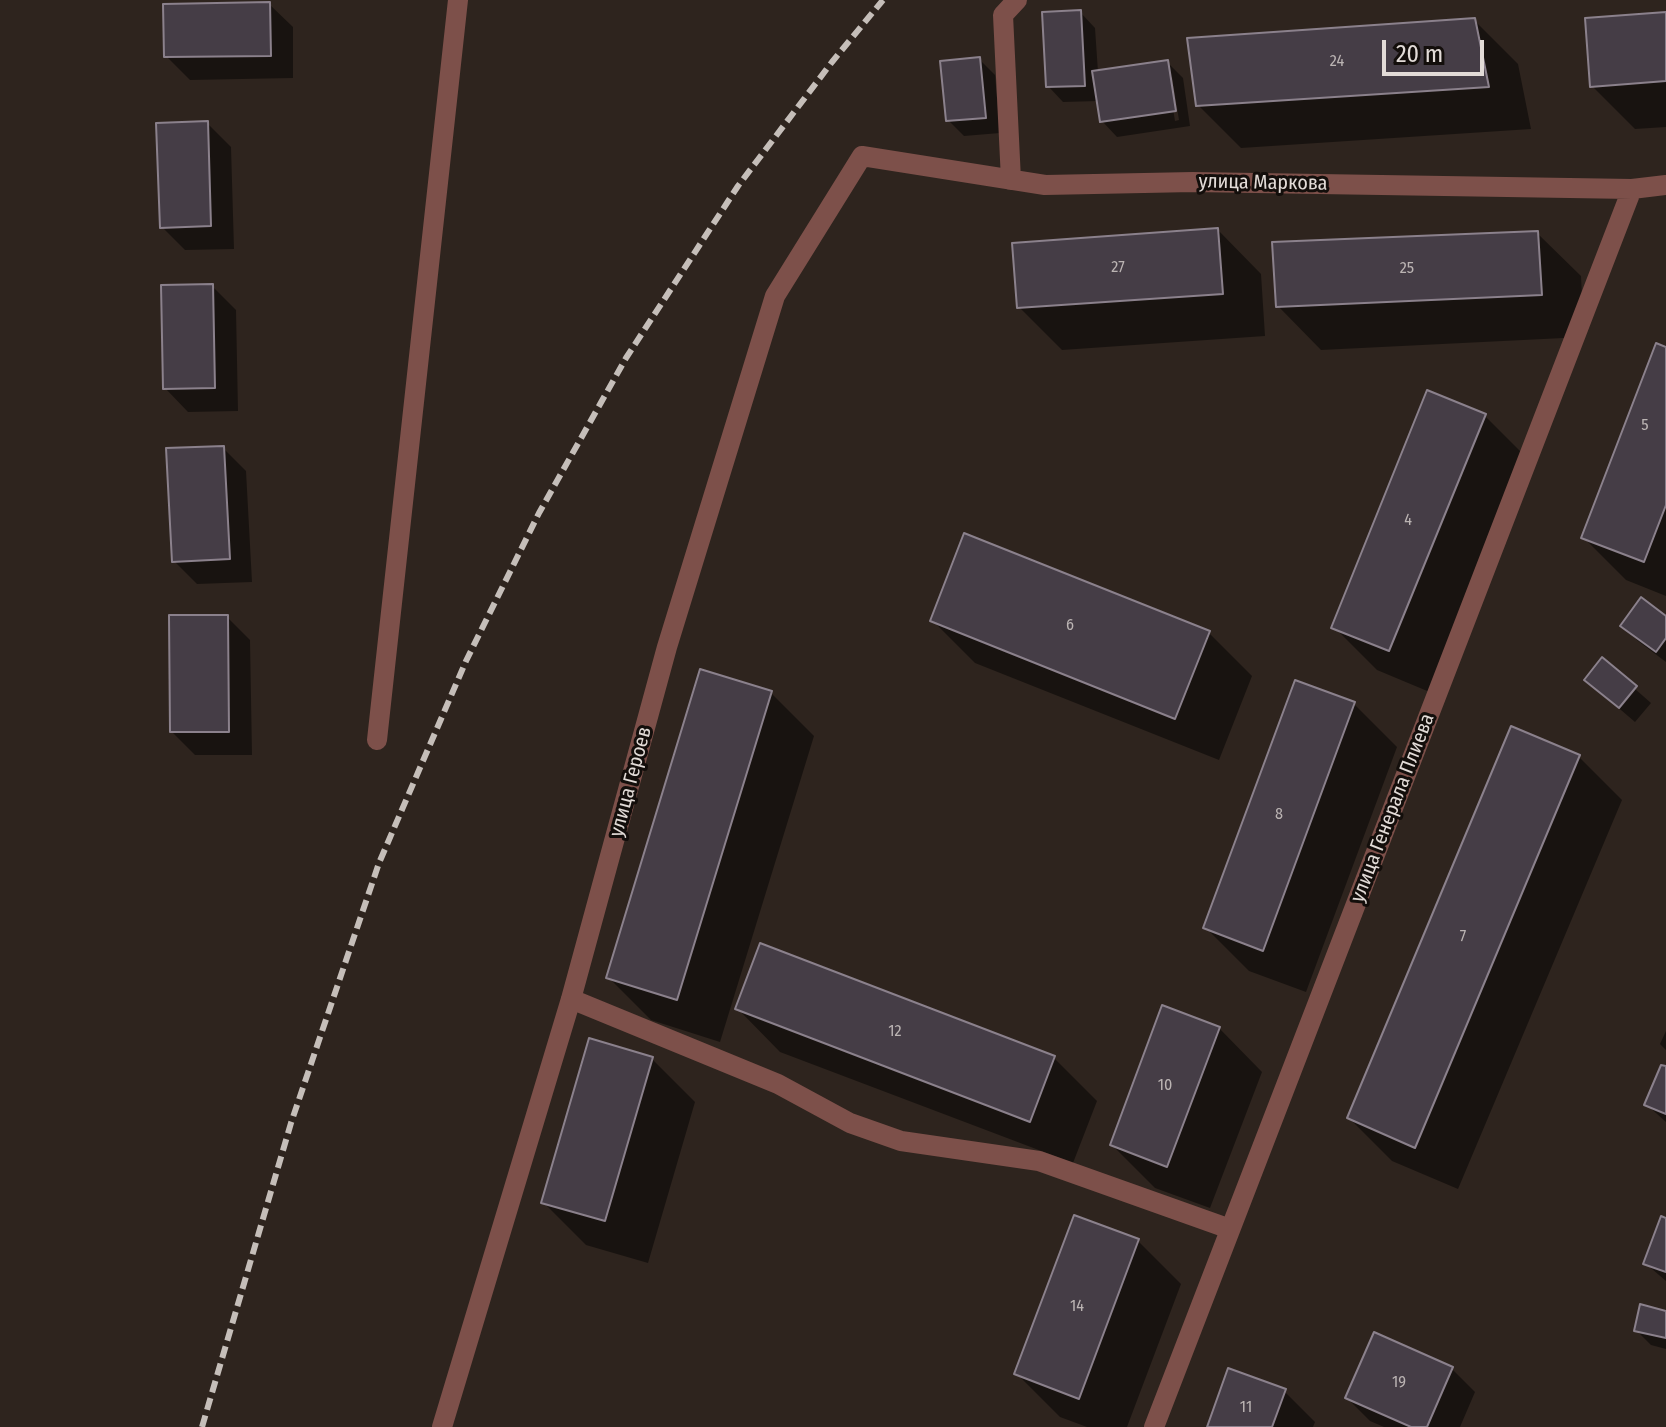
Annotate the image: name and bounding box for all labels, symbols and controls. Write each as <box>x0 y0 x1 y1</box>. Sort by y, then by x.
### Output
scale bar <box>1386 24 1488 74</box>
text: 20 m <box>1396 40 1443 68</box>
house number: 24 <box>1330 52 1344 72</box>
street label: улица Маркова <box>1198 170 1328 196</box>
house number: 27 <box>1111 258 1125 278</box>
house number: 25 <box>1400 259 1414 279</box>
house number: 5 <box>1641 416 1649 436</box>
house number: 4 <box>1404 511 1412 531</box>
house number: 6 <box>1066 616 1074 636</box>
street label: улица Генерала Плиева <box>1346 710 1440 906</box>
street label: улица Героев <box>605 724 657 840</box>
house number: 8 <box>1275 805 1283 825</box>
house number: 7 <box>1460 927 1466 947</box>
house number: 12 <box>888 1022 902 1042</box>
house number: 10 <box>1158 1076 1172 1096</box>
house number: 14 <box>1070 1297 1084 1317</box>
house number: 19 <box>1392 1373 1406 1393</box>
house number: 11 <box>1240 1398 1252 1418</box>

